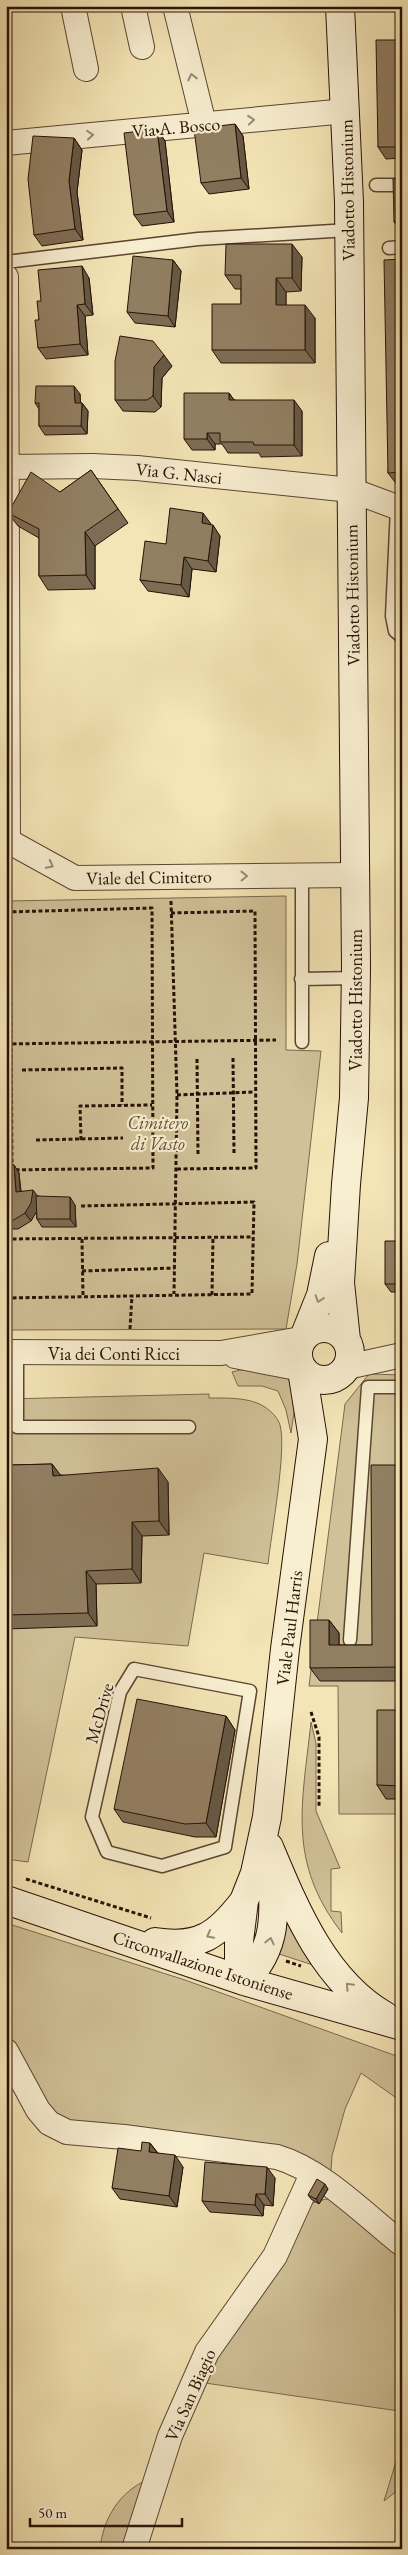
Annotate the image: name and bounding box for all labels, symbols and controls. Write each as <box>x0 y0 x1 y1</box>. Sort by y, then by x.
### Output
one-way arrow <box>188 73 198 81</box>
street label: Via A. Bosco <box>131 112 221 142</box>
one-way arrow <box>248 114 256 125</box>
street label: Viadotto Histonium <box>334 119 360 261</box>
one-way arrow <box>86 130 94 141</box>
street label: Via G. Nasci <box>135 457 224 489</box>
street label: Viadotto Histonium <box>339 524 365 666</box>
one-way arrow <box>44 859 53 869</box>
street label: Viale del Cimitero <box>86 864 212 890</box>
one-way arrow <box>240 871 248 881</box>
street label: Viadotto Histonium <box>344 929 367 1071</box>
park label: Cimitero di Vasto <box>128 1111 189 1155</box>
one-way arrow <box>315 1295 325 1303</box>
street label: Via dei Conti Ricci <box>48 1342 181 1365</box>
street label: Viale Paul Harris <box>271 1569 307 1687</box>
street label: McDrive <box>79 1680 119 1746</box>
street label: Circonvallazione Istoniense <box>110 1925 296 2005</box>
one-way arrow <box>206 1929 215 1939</box>
one-way arrow <box>264 1936 275 1945</box>
one-way arrow <box>346 1983 355 1992</box>
street label: Via San Biagio <box>159 2345 221 2445</box>
scale bar <box>30 2495 182 2527</box>
text: 50 m <box>38 2503 67 2522</box>

